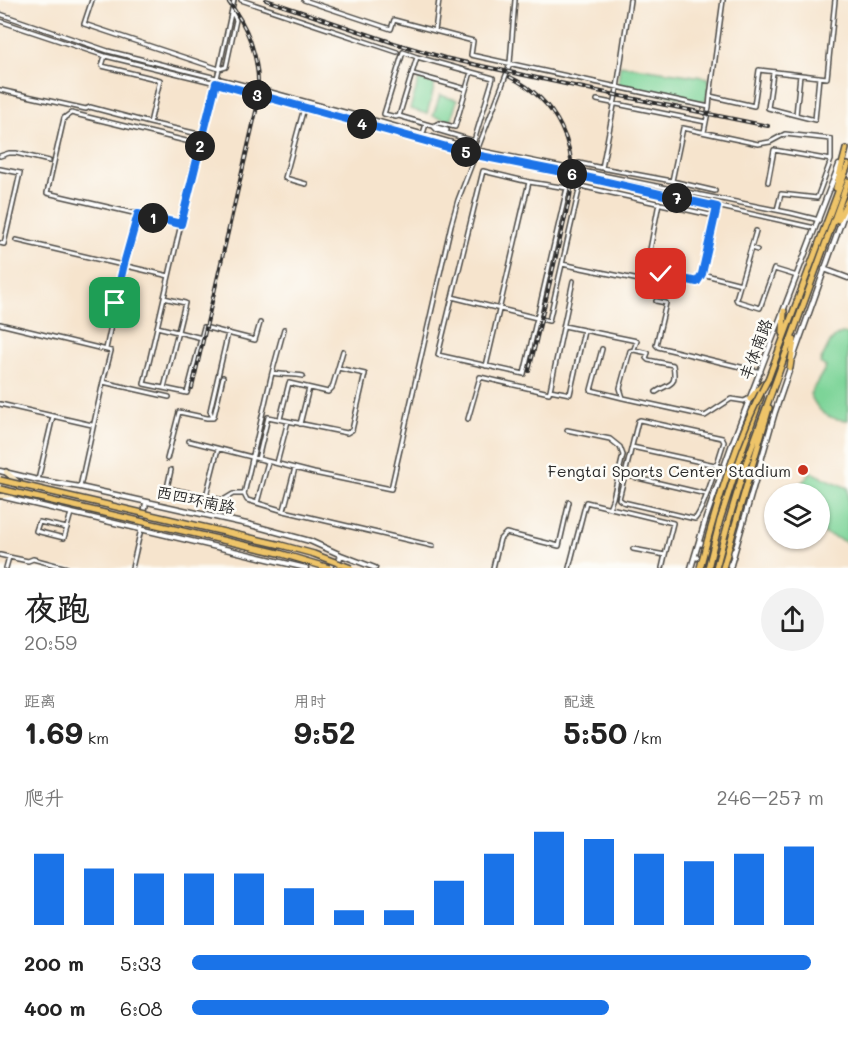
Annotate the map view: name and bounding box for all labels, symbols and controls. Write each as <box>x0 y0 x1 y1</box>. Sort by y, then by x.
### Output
pin: 3 <box>242 80 272 110</box>
text: 3 <box>252 84 262 105</box>
pin: 4 <box>347 109 377 139</box>
text: 4 <box>357 113 367 134</box>
pin: 2 <box>185 131 215 161</box>
text: 2 <box>196 135 204 156</box>
pin: 5 <box>451 137 481 167</box>
text: 5 <box>461 141 471 162</box>
pin: 6 <box>557 159 587 189</box>
text: 6 <box>567 163 577 184</box>
pin: 7 <box>662 183 692 213</box>
text: 7 <box>673 187 681 208</box>
pin: 1 <box>138 203 168 233</box>
text: 1 <box>149 207 157 228</box>
pin <box>635 248 686 299</box>
icon: check <box>644 257 677 290</box>
pin <box>89 277 140 328</box>
icon: arrive <box>98 286 131 319</box>
street label: 丰体南路 <box>734 315 776 383</box>
place label: Fengtai Sports Center Stadium <box>548 460 791 481</box>
marker: Fengtai Sports Center Stadium <box>796 463 810 477</box>
street label: 西四环南路 <box>155 480 237 518</box>
map controls <box>764 483 830 549</box>
button: layers <box>764 483 830 549</box>
text: 夜跑 <box>24 585 90 628</box>
button: share <box>761 588 824 651</box>
text: 20:59 <box>24 629 77 655</box>
text: 距离 <box>24 690 56 711</box>
text: 用时 <box>294 690 326 711</box>
text: 配速 <box>563 690 595 711</box>
text: 1.69 <box>24 712 83 752</box>
text: 9:52 <box>294 712 356 752</box>
text: 5:50 <box>563 712 627 752</box>
text: km <box>83 727 109 748</box>
text: /km <box>627 727 662 748</box>
text: 爬升 <box>24 784 64 810</box>
text: 246–257 m <box>716 784 824 810</box>
text: 200 m <box>24 950 84 976</box>
text: 5:33 <box>120 950 161 976</box>
text: 400 m <box>24 995 85 1021</box>
text: 6:08 <box>120 995 163 1021</box>

